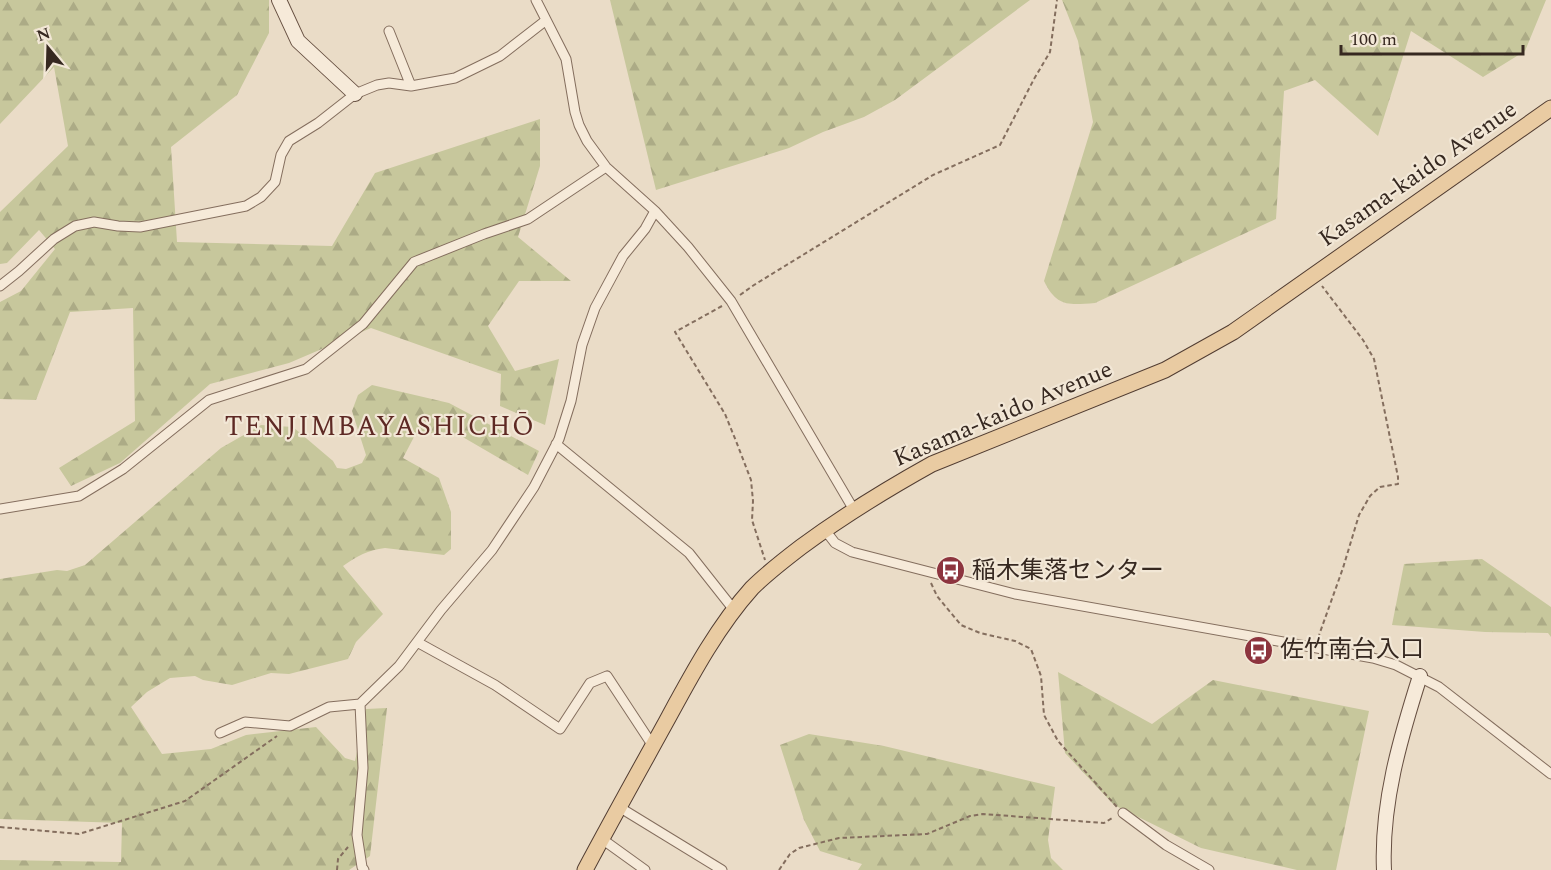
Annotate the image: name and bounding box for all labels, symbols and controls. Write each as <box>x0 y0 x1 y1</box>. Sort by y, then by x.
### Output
north arrow <box>18 18 78 78</box>
scale bar <box>1341 18 1522 56</box>
text: N <box>33 21 54 48</box>
text: 100 m <box>1350 26 1397 53</box>
street label: Kasama-kaido Avenue <box>1311 92 1525 256</box>
street label: Kasama-kaido Avenue <box>888 351 1118 477</box>
district label: TENJIMBAYASHICHŌ <box>225 406 535 448</box>
place label: 稲木集落センター <box>972 553 1164 589</box>
bus stop icon: 稲木集落センター <box>935 555 967 587</box>
place label: 佐竹南台入口 <box>1280 632 1424 668</box>
bus stop icon: 佐竹南台入口 <box>1243 634 1275 666</box>

